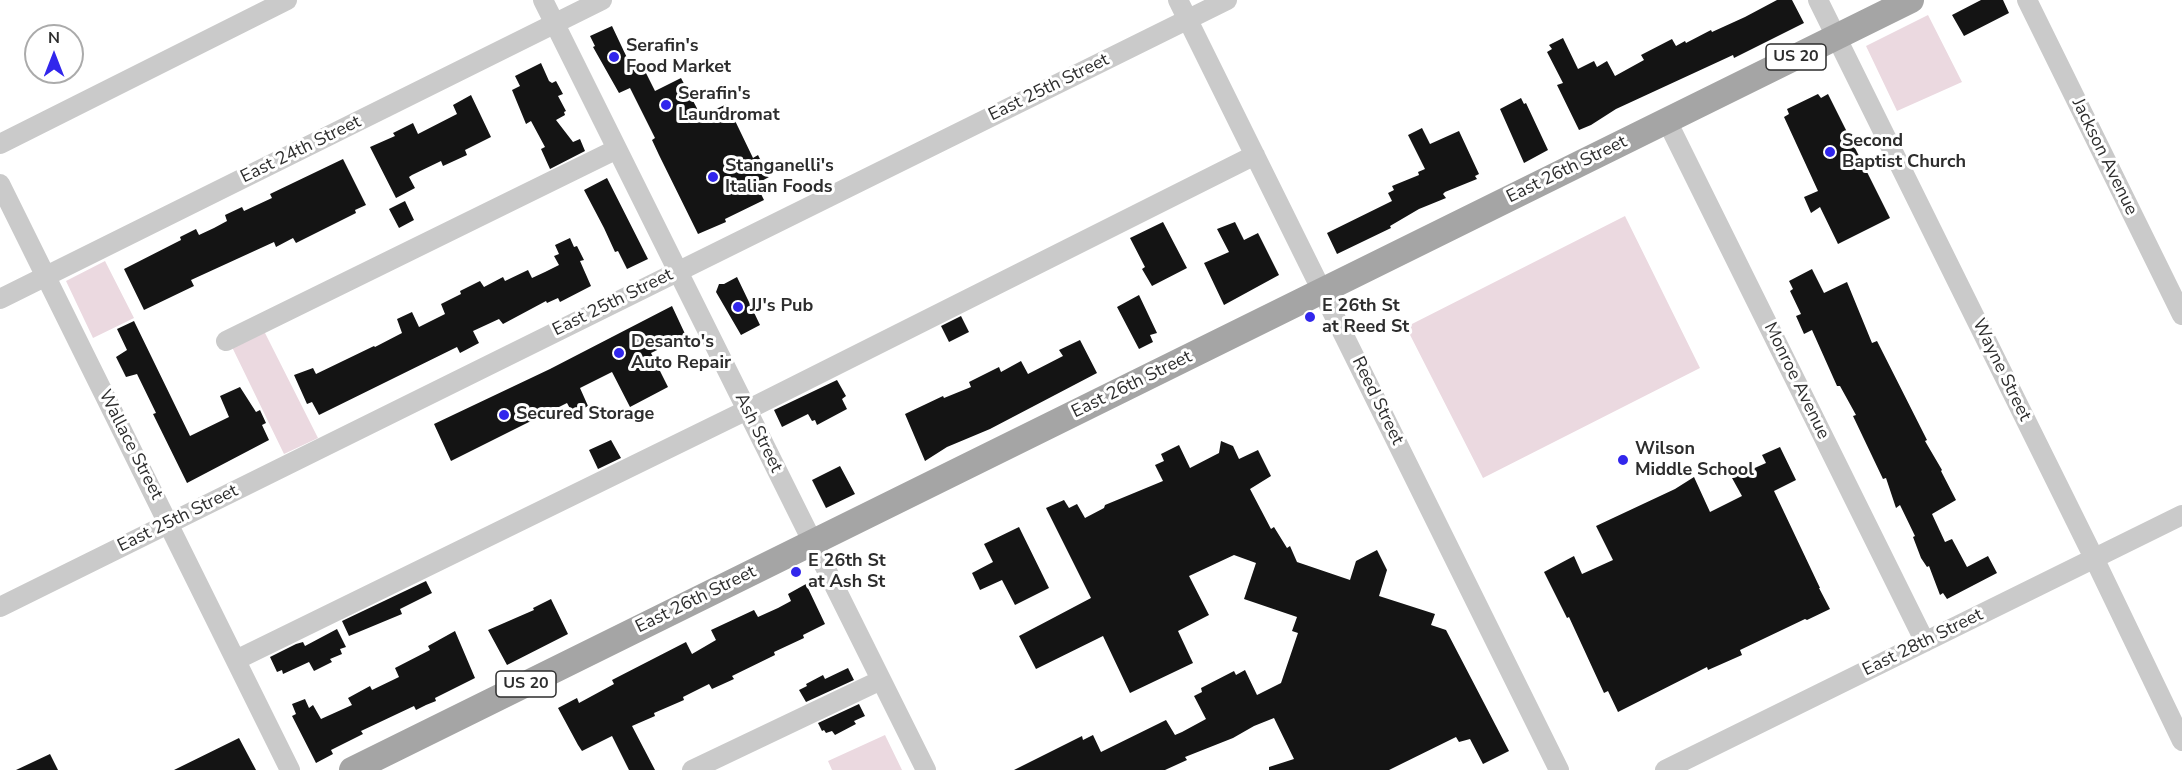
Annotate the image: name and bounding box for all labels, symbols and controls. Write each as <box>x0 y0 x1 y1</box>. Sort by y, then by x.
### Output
north arrow <box>24 24 84 84</box>
text: N <box>48 27 60 49</box>
place label: Serafin's Food Market <box>626 36 731 78</box>
road number: US 20 <box>1766 44 1826 70</box>
marker: Serafin's Food Market <box>607 50 621 64</box>
street label: East 25th Street <box>985 50 1113 126</box>
place label: Serafin's Laundromat <box>678 84 780 127</box>
street label: Jackson Avenue <box>2066 95 2142 219</box>
marker: Serafin's Laundromat <box>659 98 673 112</box>
street label: East 24th Street <box>237 112 365 188</box>
place label: Second Baptist Church <box>1842 131 1966 174</box>
street label: East 26th Street <box>1503 132 1631 208</box>
marker: Second Baptist Church <box>1823 145 1837 159</box>
place label: Stanganelli's Italian Foods <box>725 156 834 198</box>
marker: Stanganelli's Italian Foods <box>706 170 720 184</box>
street label: East 25th Street <box>549 265 677 341</box>
place label: JJ's Pub <box>750 296 813 318</box>
place label: E 26th St at Reed St <box>1322 296 1409 338</box>
marker: JJ's Pub <box>731 300 745 314</box>
marker: E 26th St at Reed St <box>1303 310 1317 324</box>
street label: Wayne Street <box>1967 315 2035 425</box>
street label: Monroe Avenue <box>1758 319 1834 443</box>
place label: Desanto's Auto Repair <box>631 332 731 374</box>
marker: Desanto's Auto Repair <box>612 346 626 360</box>
street label: East 26th Street <box>1068 347 1196 423</box>
street label: Reed Street <box>1346 353 1408 449</box>
street label: Wallace Street <box>93 387 167 503</box>
street label: Ash Street <box>730 390 786 476</box>
place label: Secured Storage <box>516 404 654 426</box>
marker: Secured Storage <box>497 408 511 422</box>
place label: Wilson Middle School <box>1635 439 1754 482</box>
marker: Wilson Middle School <box>1616 453 1630 467</box>
street label: East 25th Street <box>114 481 242 557</box>
place label: E 26th St at Ash St <box>808 551 886 594</box>
street label: East 26th Street <box>632 562 760 638</box>
marker: E 26th St at Ash St <box>789 565 803 579</box>
street label: East 28th Street <box>1859 605 1987 681</box>
road number: US 20 <box>496 671 556 697</box>

